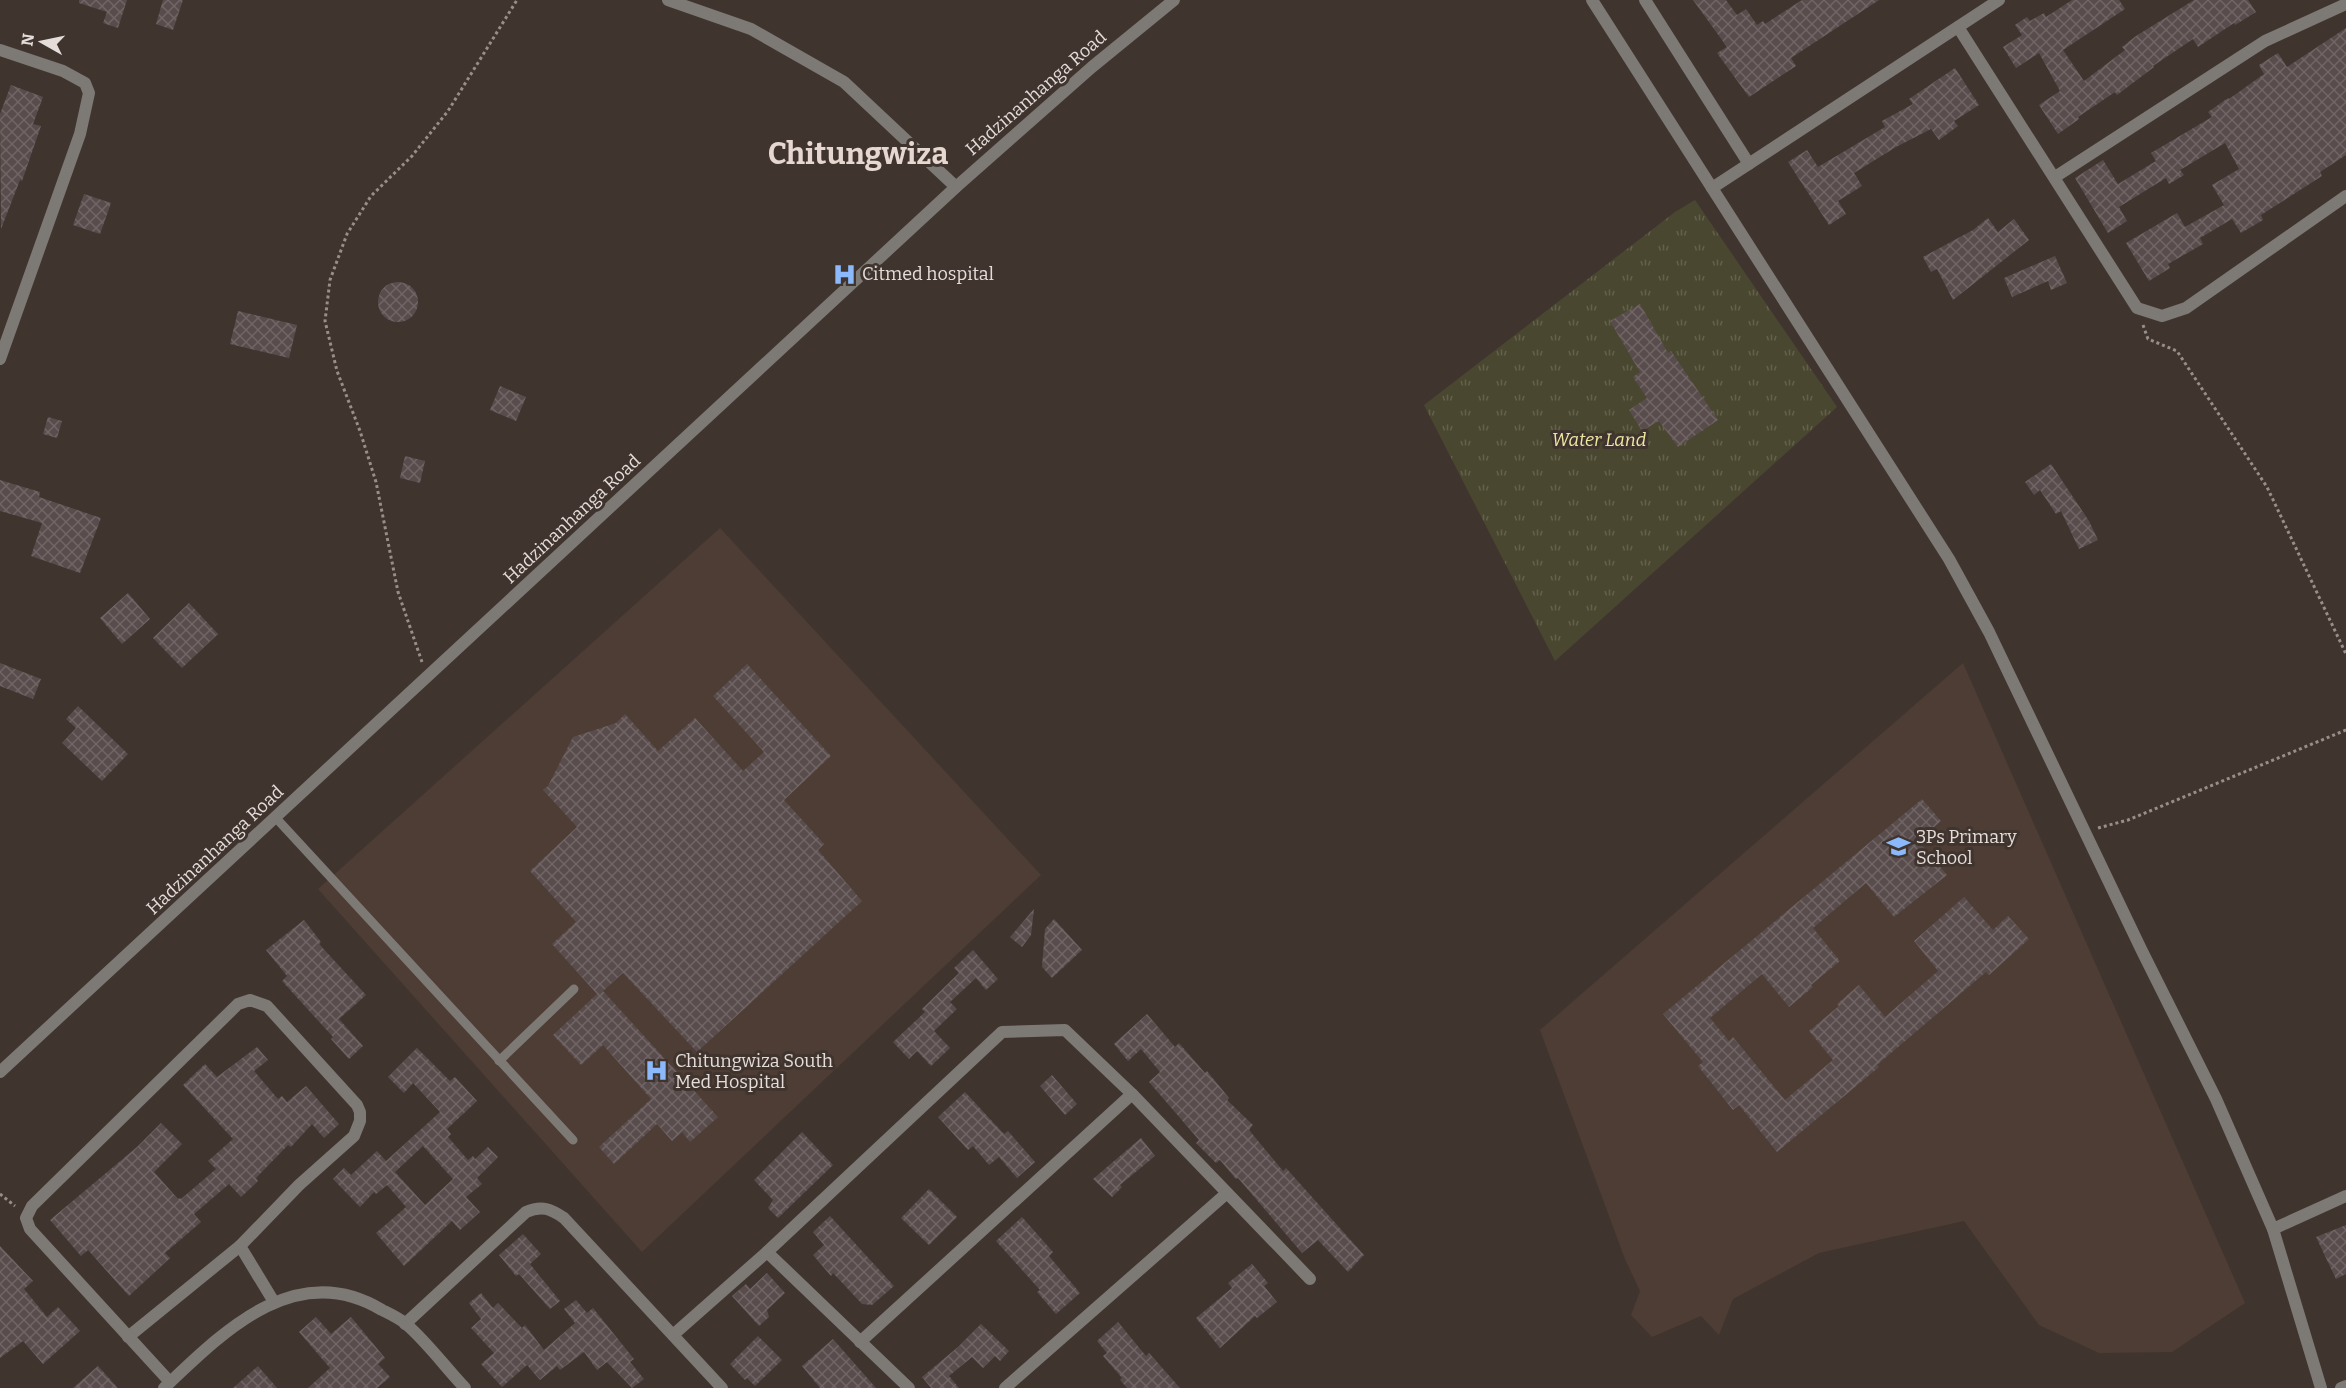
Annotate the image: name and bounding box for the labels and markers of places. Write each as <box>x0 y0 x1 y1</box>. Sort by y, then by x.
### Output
hospital icon: Citmed hospital <box>831 261 857 287</box>
place label: Citmed hospital <box>862 263 994 285</box>
place label: 3Ps Primary School <box>1916 826 2017 869</box>
school or university icon: 3Ps Primary School <box>1885 834 1911 860</box>
place label: Chitungwiza South Med Hospital <box>675 1050 833 1093</box>
hospital icon: Chitungwiza South Med Hospital <box>644 1058 670 1084</box>

